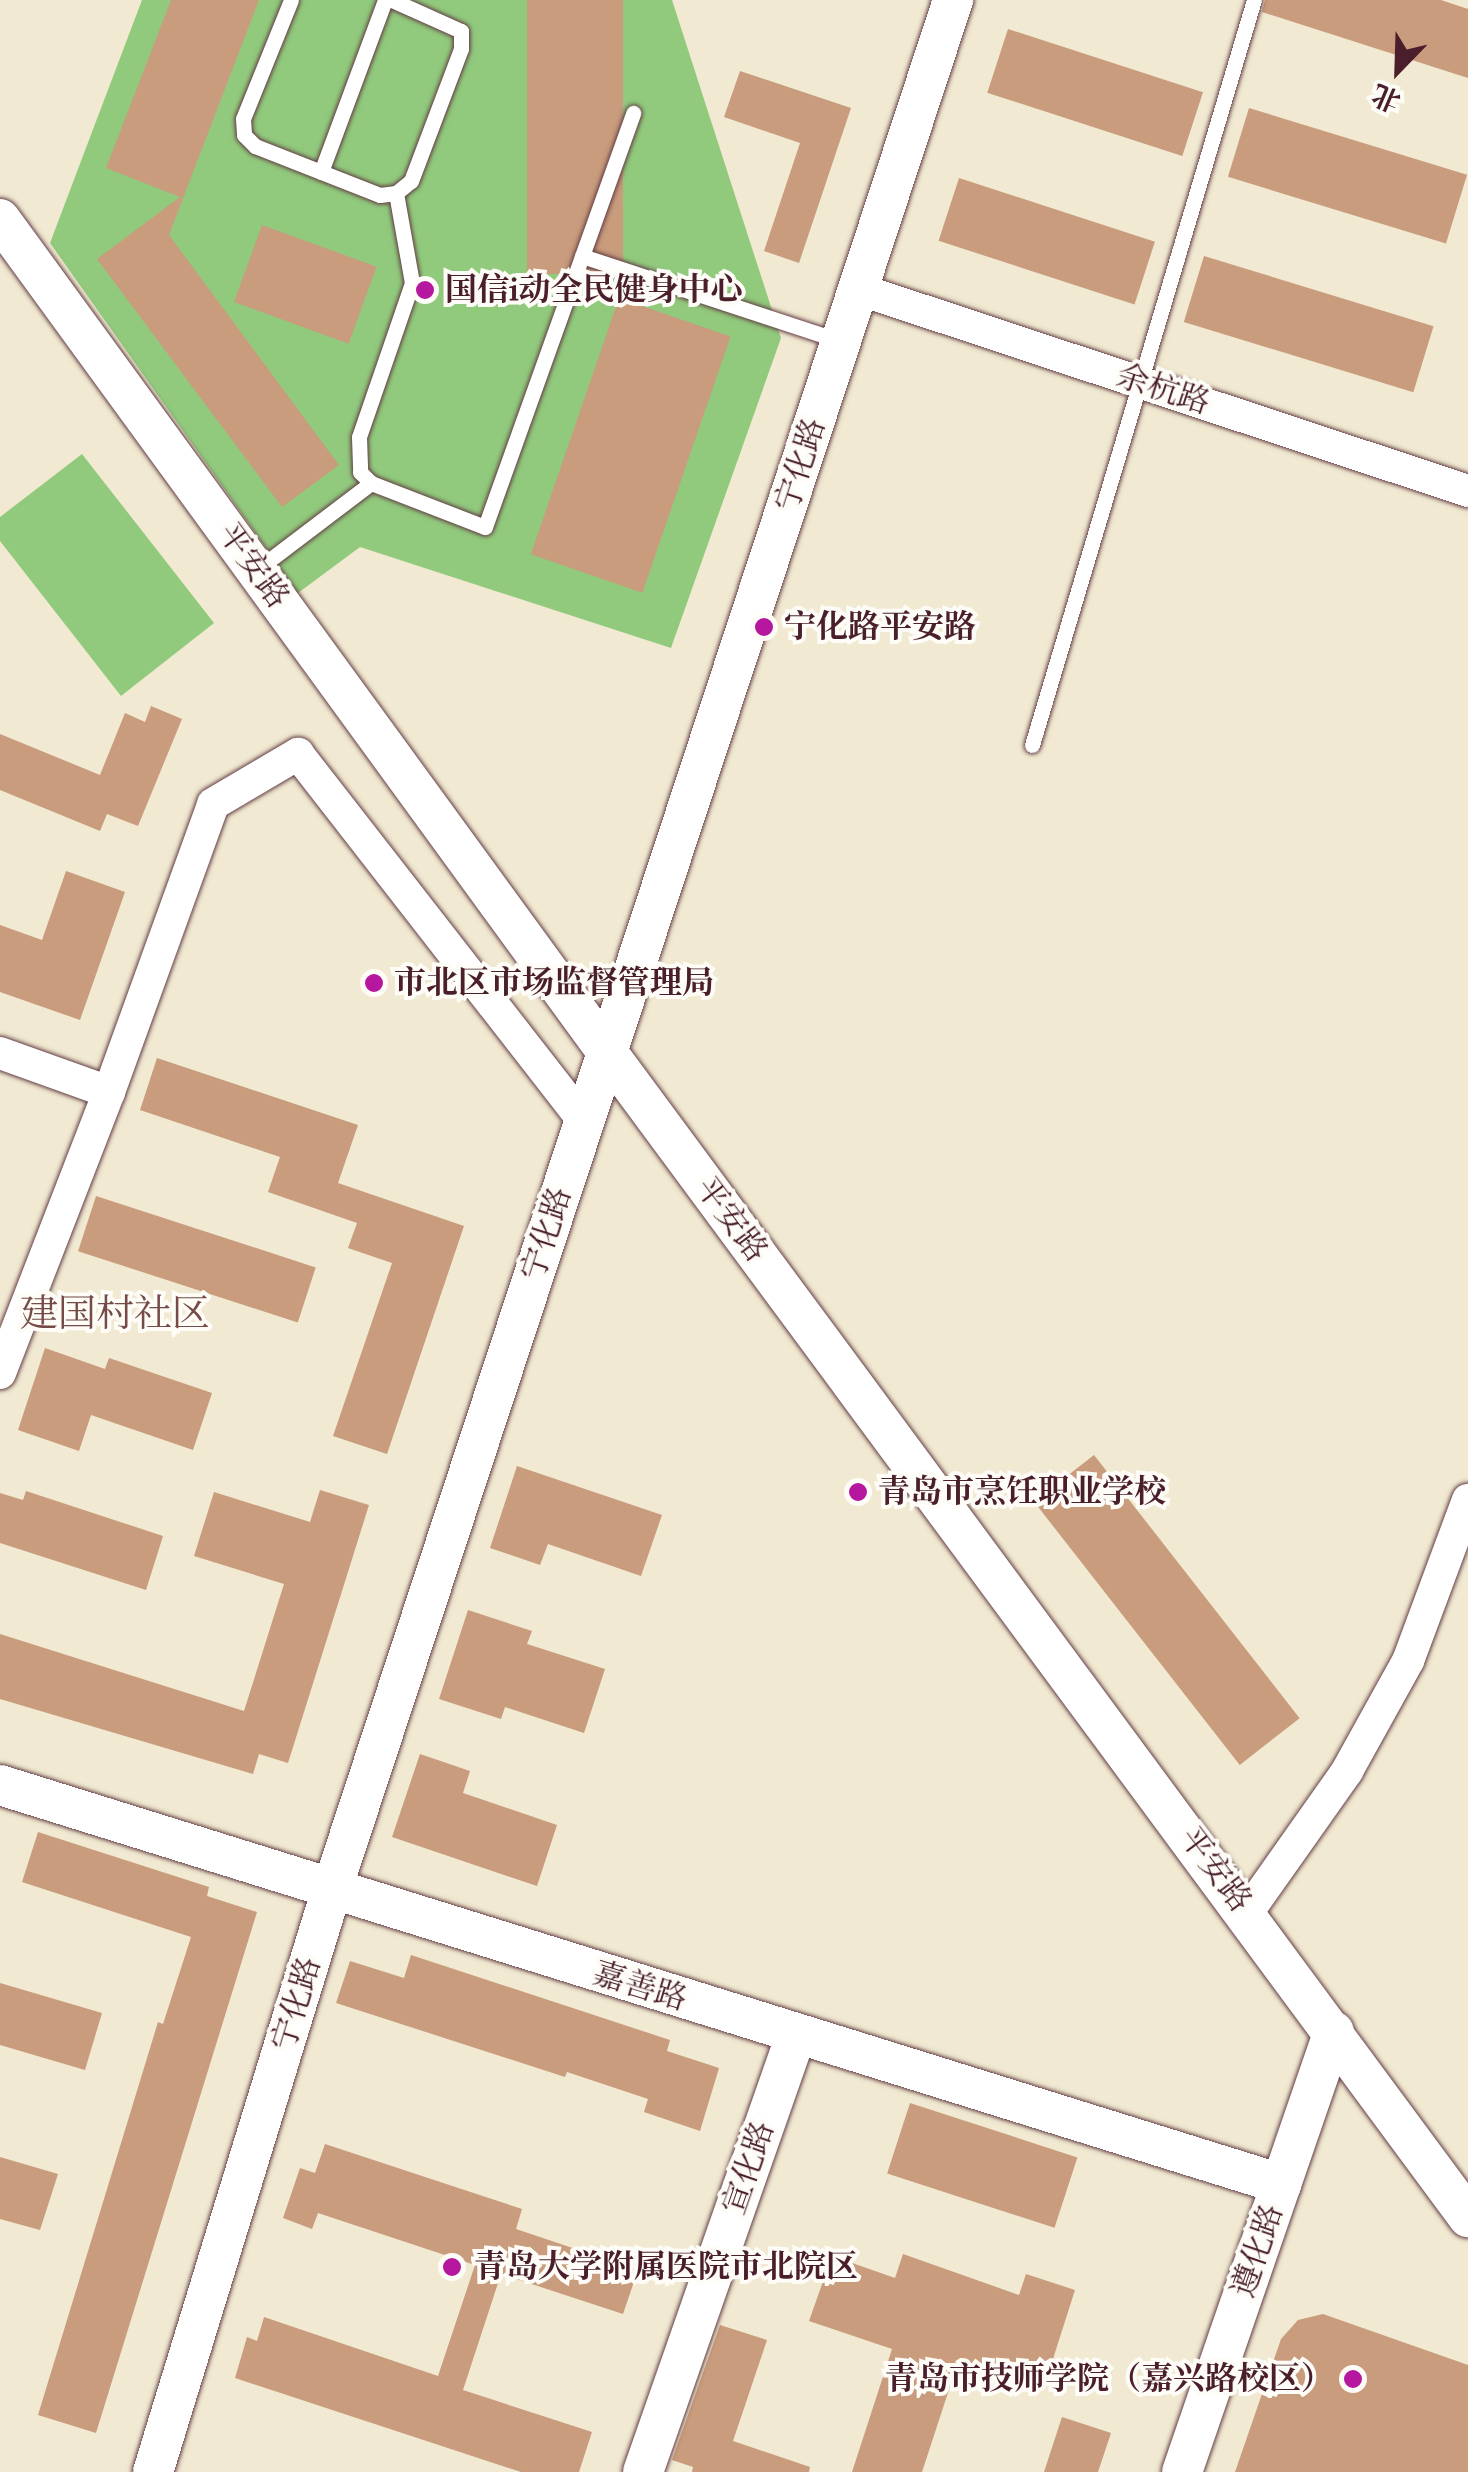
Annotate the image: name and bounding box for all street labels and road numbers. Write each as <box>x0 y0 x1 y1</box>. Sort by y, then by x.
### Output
street label: 余杭路 <box>1111 357 1215 423</box>
street label: 宁化路 <box>768 413 834 517</box>
street label: 平安路 <box>209 516 297 616</box>
street label: 平安路 <box>687 1170 775 1270</box>
street label: 宁化路 <box>514 1182 580 1286</box>
street label: 平安路 <box>1171 1820 1259 1920</box>
street label: 宁化路 <box>265 1952 329 2056</box>
street label: 嘉善路 <box>588 1955 692 2019</box>
street label: 宣化路 <box>715 2116 783 2220</box>
street label: 遵化路 <box>1224 2199 1292 2303</box>

